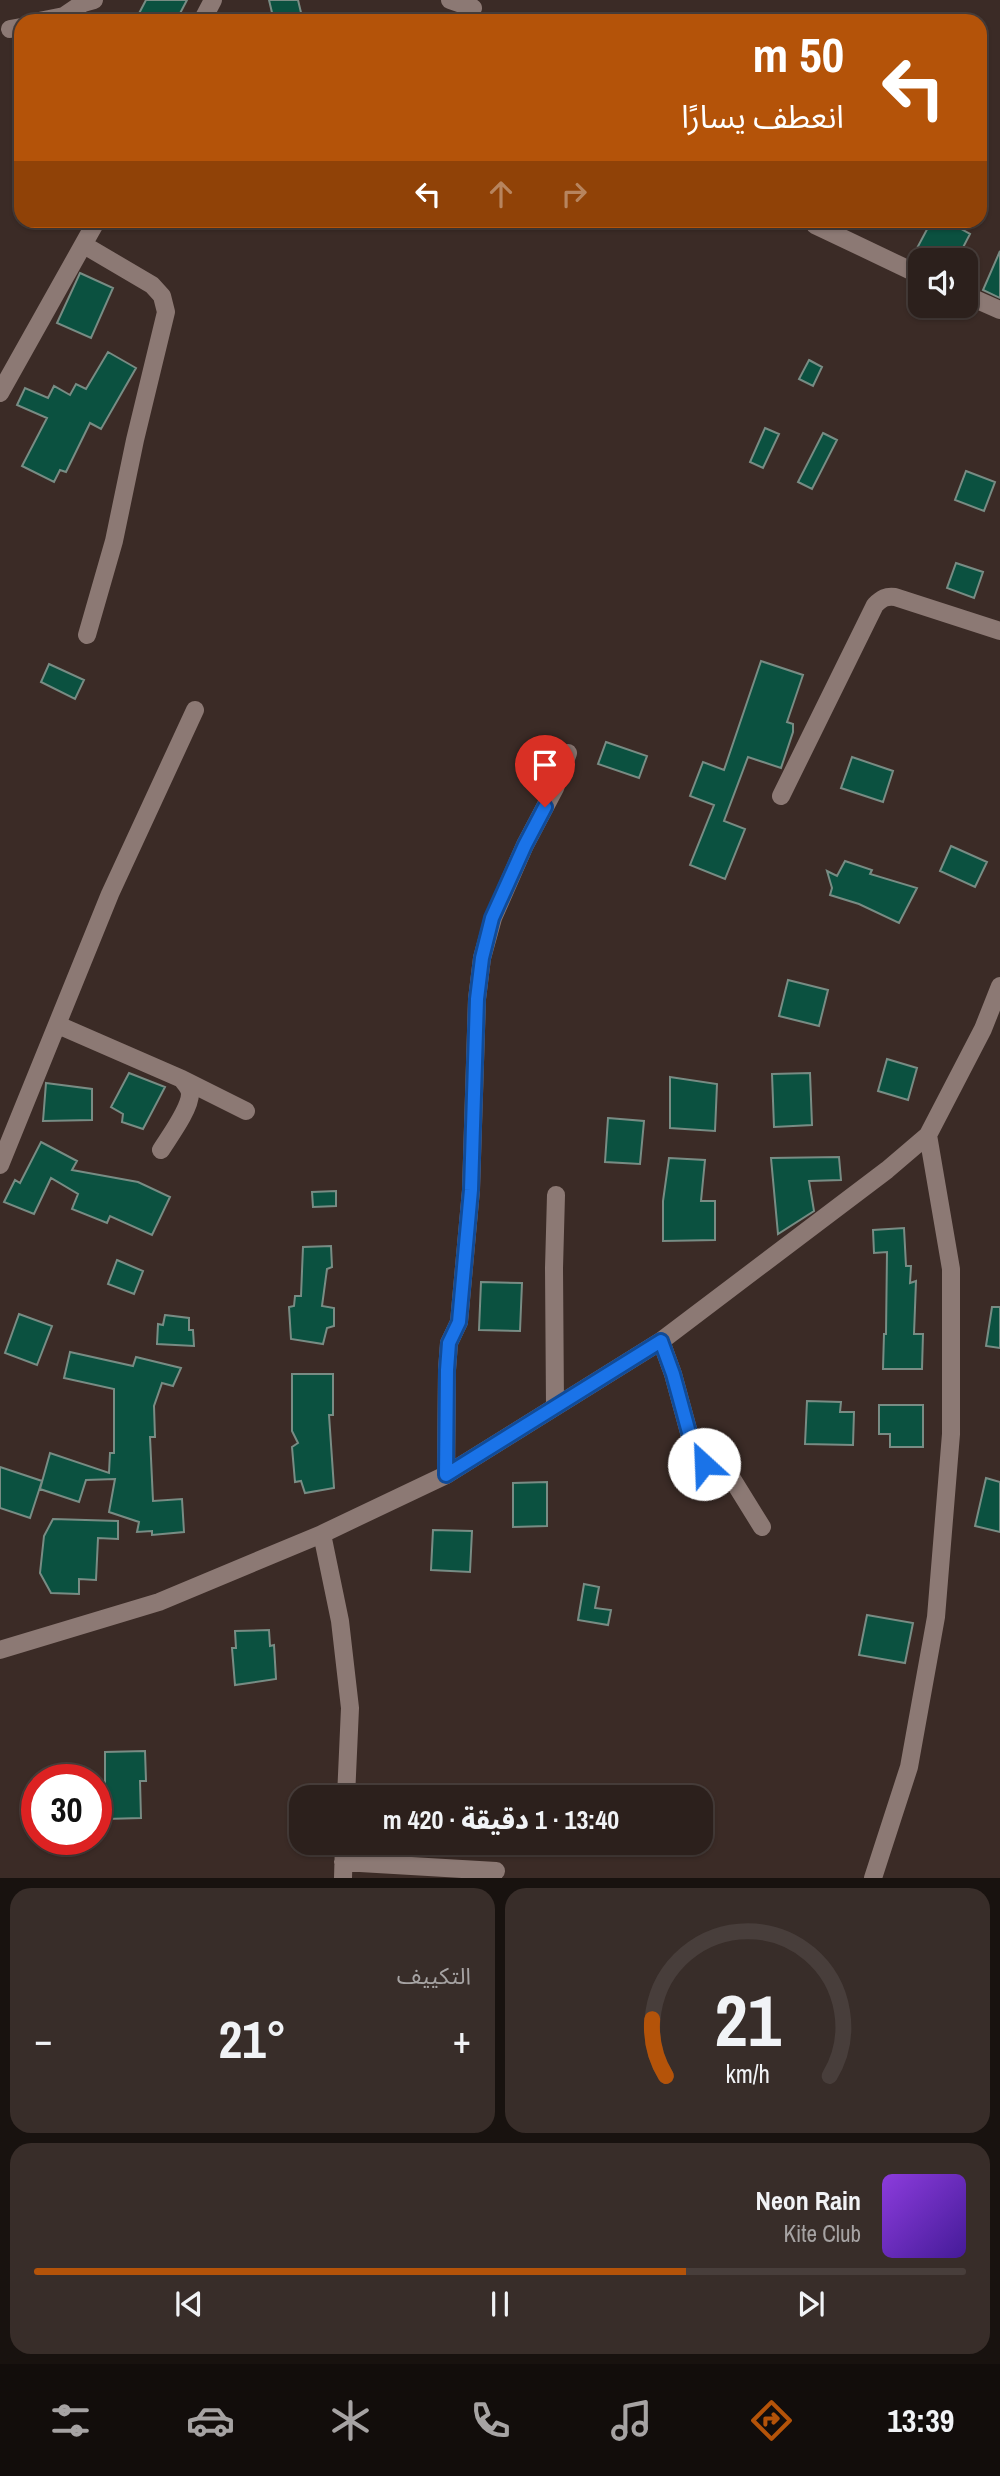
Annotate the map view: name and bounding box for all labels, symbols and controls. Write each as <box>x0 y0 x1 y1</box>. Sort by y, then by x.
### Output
text: 50 m <box>752 21 844 87</box>
icon: left <box>868 42 959 133</box>
text: انعطف يسارًا <box>681 95 844 138</box>
icon: left <box>409 175 447 213</box>
icon: ahead <box>482 175 520 213</box>
icon: right <box>555 175 593 213</box>
map controls <box>908 248 978 318</box>
button: sound <box>908 248 978 318</box>
pin <box>515 735 575 807</box>
icon: arrive <box>526 746 564 784</box>
position arrow <box>667 1427 741 1501</box>
speed limit sign: 30 <box>21 1764 112 1855</box>
text: 13:40 · 1 دقيقة · 420 m <box>383 1802 619 1837</box>
text: التكييف <box>397 1960 471 1991</box>
text: 21 <box>714 1972 781 2070</box>
text: 21° <box>218 2004 287 2074</box>
text: − <box>34 2014 52 2065</box>
text: + <box>453 2014 471 2065</box>
text: km/h <box>725 2057 770 2091</box>
text: Neon Rain <box>756 2183 861 2218</box>
text: Kite Club <box>783 2218 861 2249</box>
icon: previous <box>170 2285 208 2323</box>
icon: pause <box>481 2285 519 2323</box>
icon: next <box>792 2285 830 2323</box>
icon: filters <box>46 2396 95 2445</box>
icon: car <box>186 2396 235 2445</box>
icon: climate <box>326 2396 375 2445</box>
icon: phone <box>466 2396 515 2445</box>
icon: music <box>607 2396 656 2445</box>
icon: directions <box>747 2396 796 2445</box>
text: 13:39 <box>887 2399 954 2442</box>

